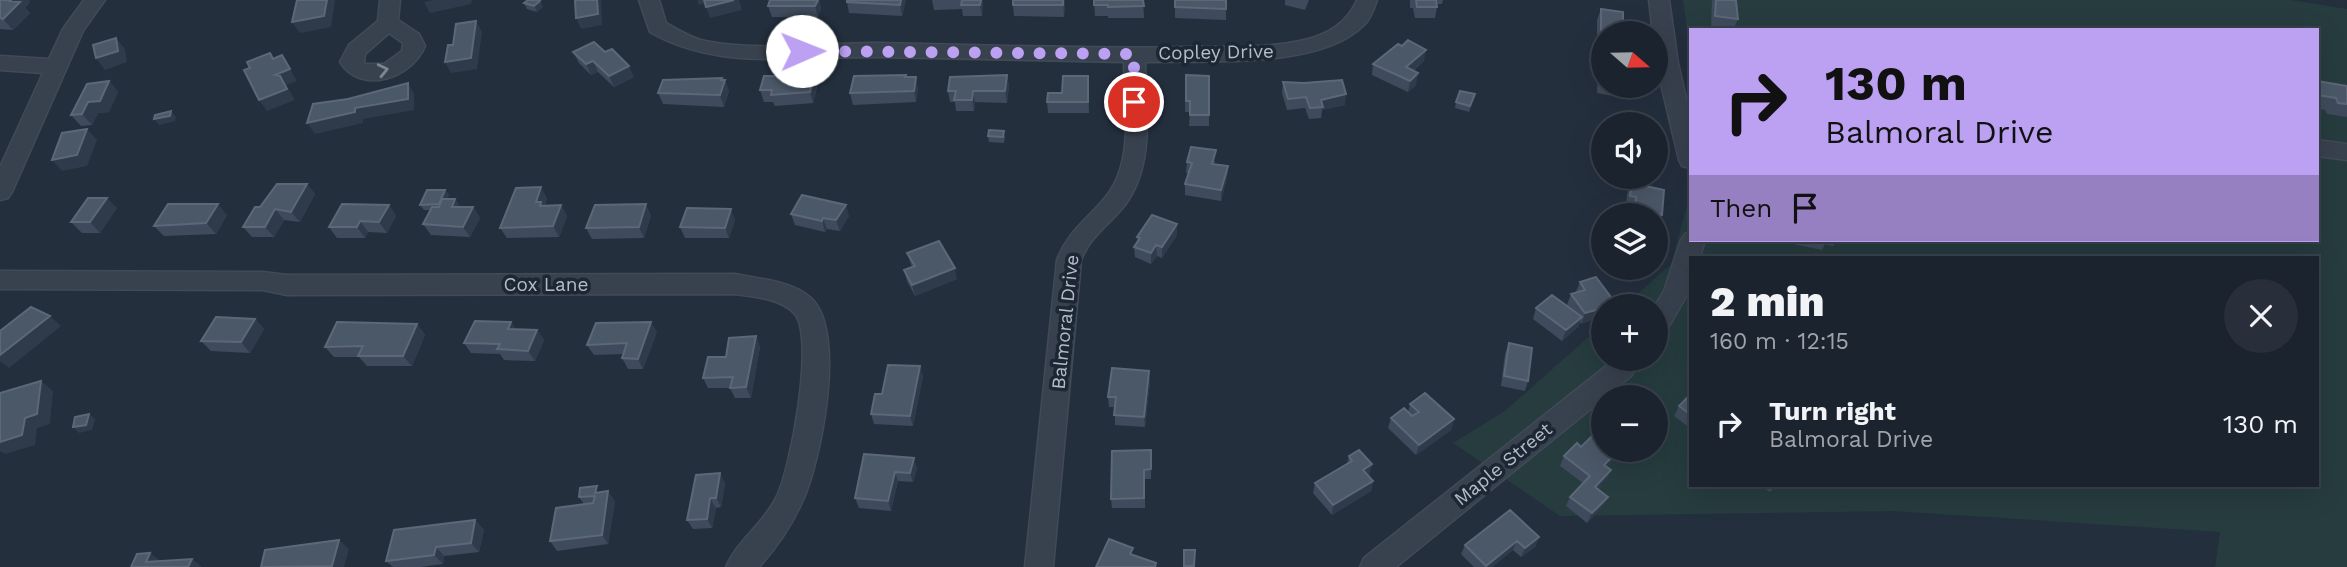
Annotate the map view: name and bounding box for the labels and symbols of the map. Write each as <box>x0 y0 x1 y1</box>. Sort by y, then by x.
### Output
position arrow <box>765 14 839 88</box>
north arrow <box>1591 21 1668 98</box>
street label: Copley Drive <box>1158 39 1274 65</box>
one-way arrow <box>377 64 389 79</box>
pin <box>1104 72 1164 132</box>
street label: Balmoral Drive <box>1046 253 1084 391</box>
street label: Cox Lane <box>503 273 589 296</box>
street label: Maple Street <box>1449 418 1557 510</box>

